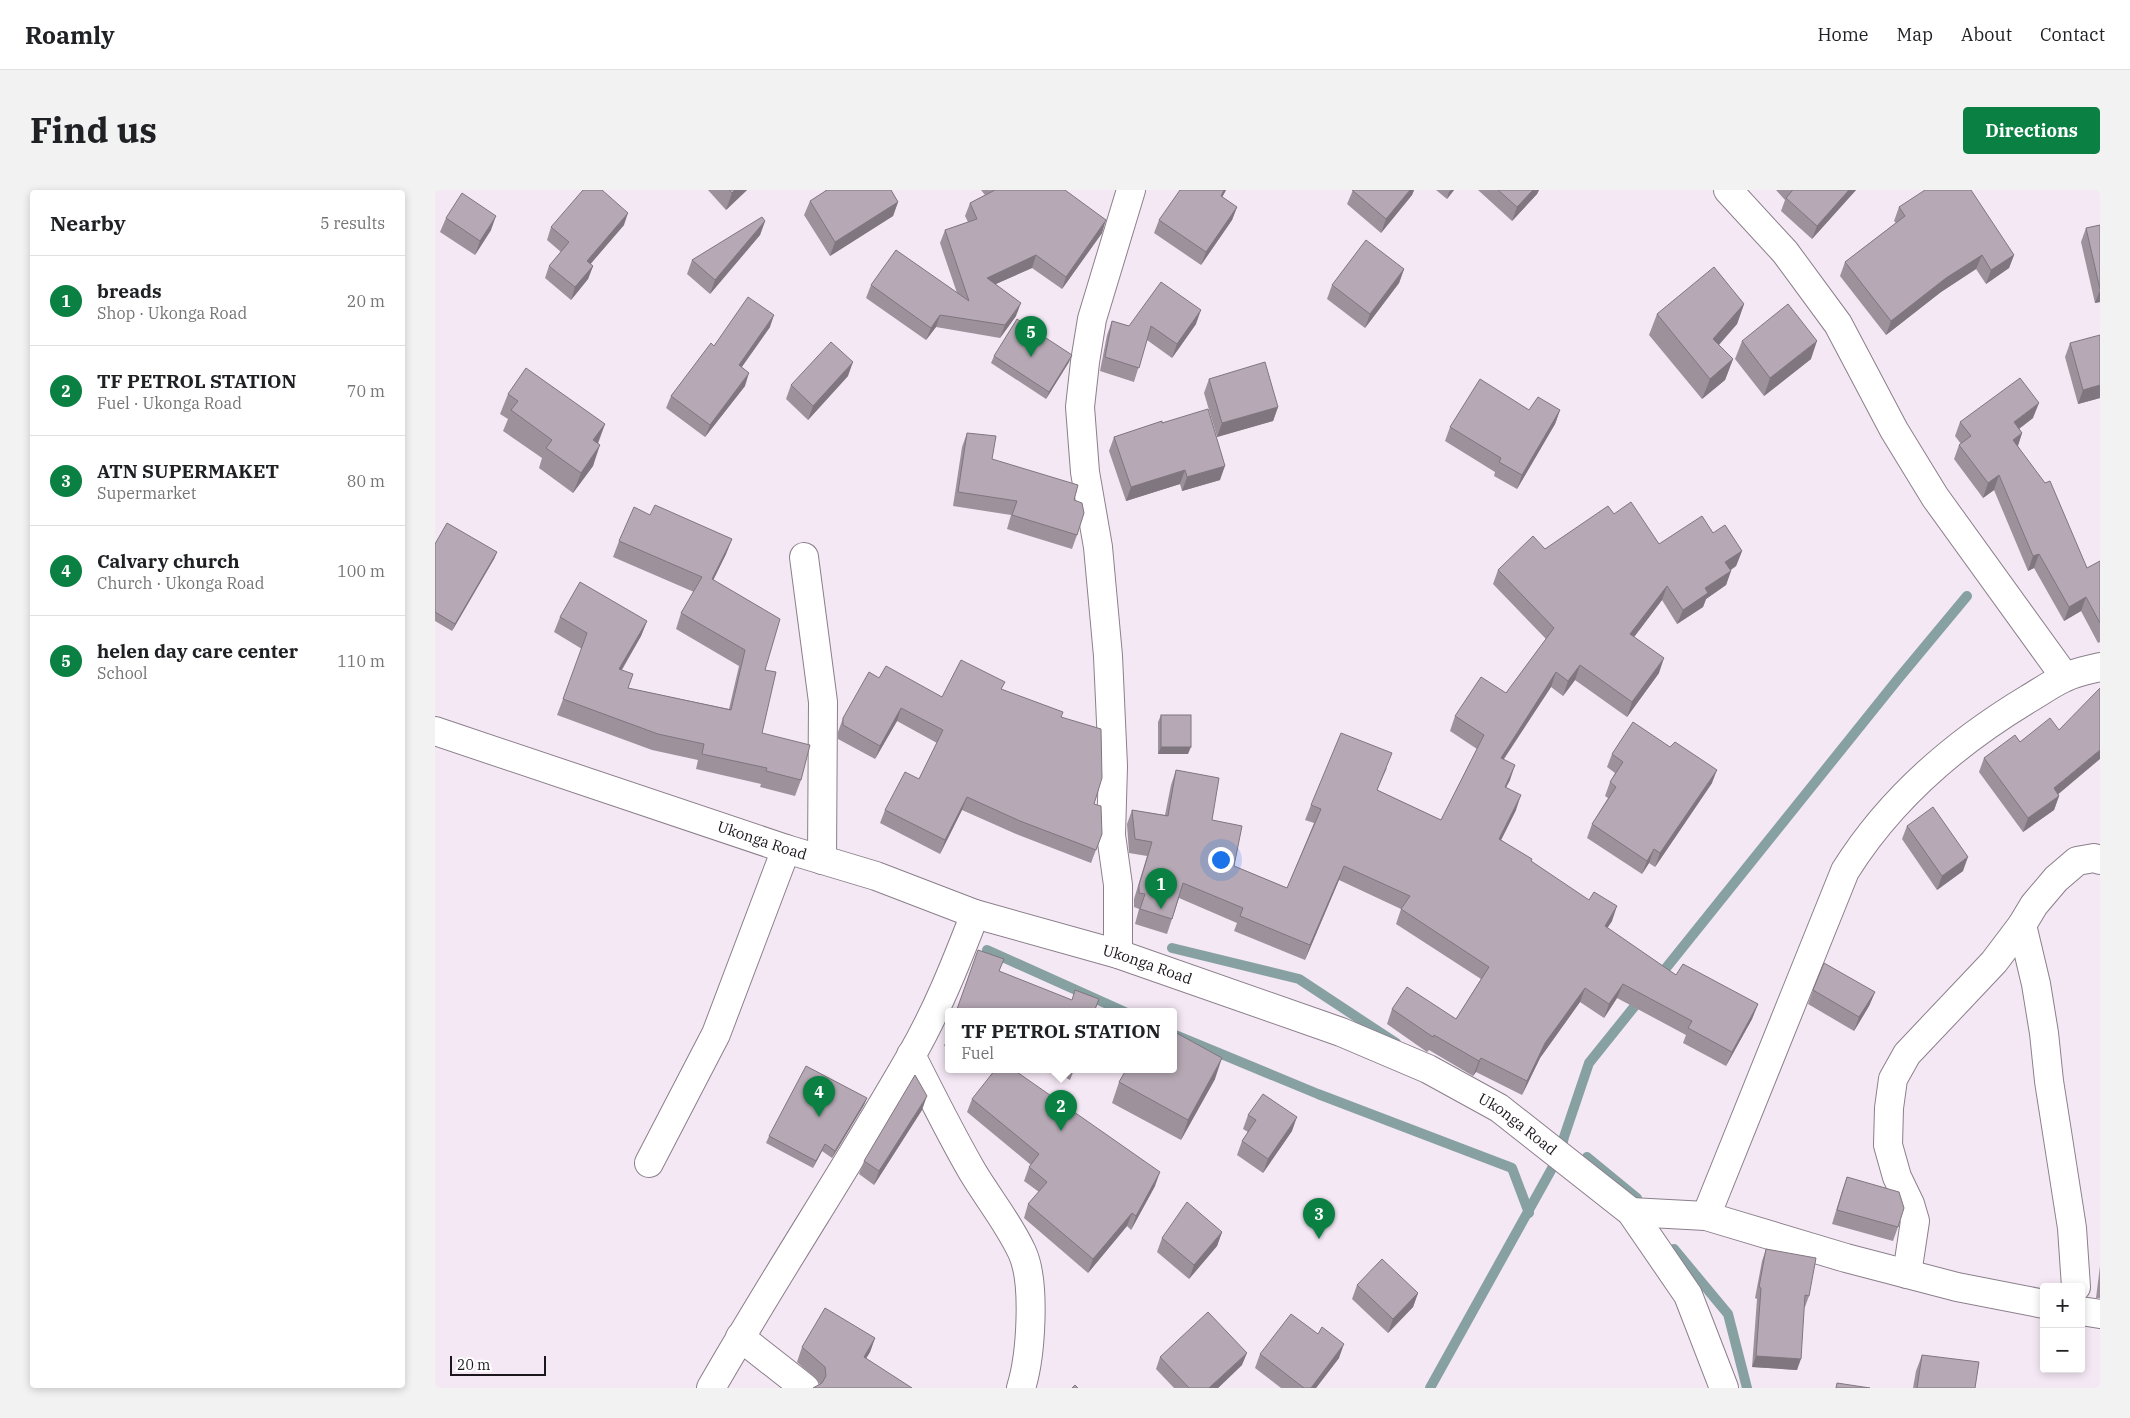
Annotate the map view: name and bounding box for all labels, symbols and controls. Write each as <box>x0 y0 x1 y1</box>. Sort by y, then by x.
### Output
text: Roamly <box>25 19 115 51</box>
text: Home <box>1817 23 1869 46</box>
text: Map <box>1897 23 1933 46</box>
text: About <box>1961 23 2012 46</box>
text: Contact <box>2040 23 2105 46</box>
text: Find us <box>30 107 157 153</box>
button: Directions <box>1963 107 2100 154</box>
text: Nearby <box>50 209 126 237</box>
text: 5 results <box>320 213 385 233</box>
text: breads <box>97 279 162 303</box>
text: 1 <box>61 291 71 311</box>
text: 20 m <box>347 291 385 311</box>
text: Shop · Ukonga Road <box>97 303 247 323</box>
pin: 5 <box>1015 316 1047 357</box>
text: TF PETROL STATION <box>97 369 297 393</box>
text: 2 <box>61 381 71 401</box>
text: 70 m <box>347 381 385 401</box>
text: Fuel · Ukonga Road <box>97 393 242 413</box>
text: ATN SUPERMAKET <box>97 459 279 483</box>
text: 3 <box>61 471 71 491</box>
text: 80 m <box>347 471 385 491</box>
text: Supermarket <box>97 483 196 503</box>
text: Calvary church <box>97 549 240 573</box>
text: 4 <box>61 561 71 581</box>
text: 100 m <box>337 561 385 581</box>
text: Church · Ukonga Road <box>97 573 265 593</box>
text: helen day care center <box>97 639 298 663</box>
text: 5 <box>61 651 71 671</box>
text: 110 m <box>337 651 385 671</box>
text: School <box>97 663 148 683</box>
street label: Ukonga Road <box>715 817 809 864</box>
your location <box>1208 847 1234 873</box>
pin: 1 <box>1145 868 1177 909</box>
street label: Ukonga Road <box>1101 940 1195 988</box>
popup <box>945 1008 1177 1073</box>
text: TF PETROL STATION <box>961 1019 1161 1043</box>
text: Fuel <box>961 1043 994 1063</box>
pin: 4 <box>803 1076 835 1117</box>
street label: Ukonga Road <box>1475 1089 1561 1159</box>
pin: 2 <box>1045 1090 1077 1131</box>
pin: 3 <box>1303 1198 1335 1239</box>
map controls <box>2040 1283 2085 1373</box>
button: + <box>2040 1283 2085 1328</box>
button: − <box>2040 1328 2085 1373</box>
scale bar <box>450 1353 546 1376</box>
text: 20 m <box>457 1356 490 1374</box>

